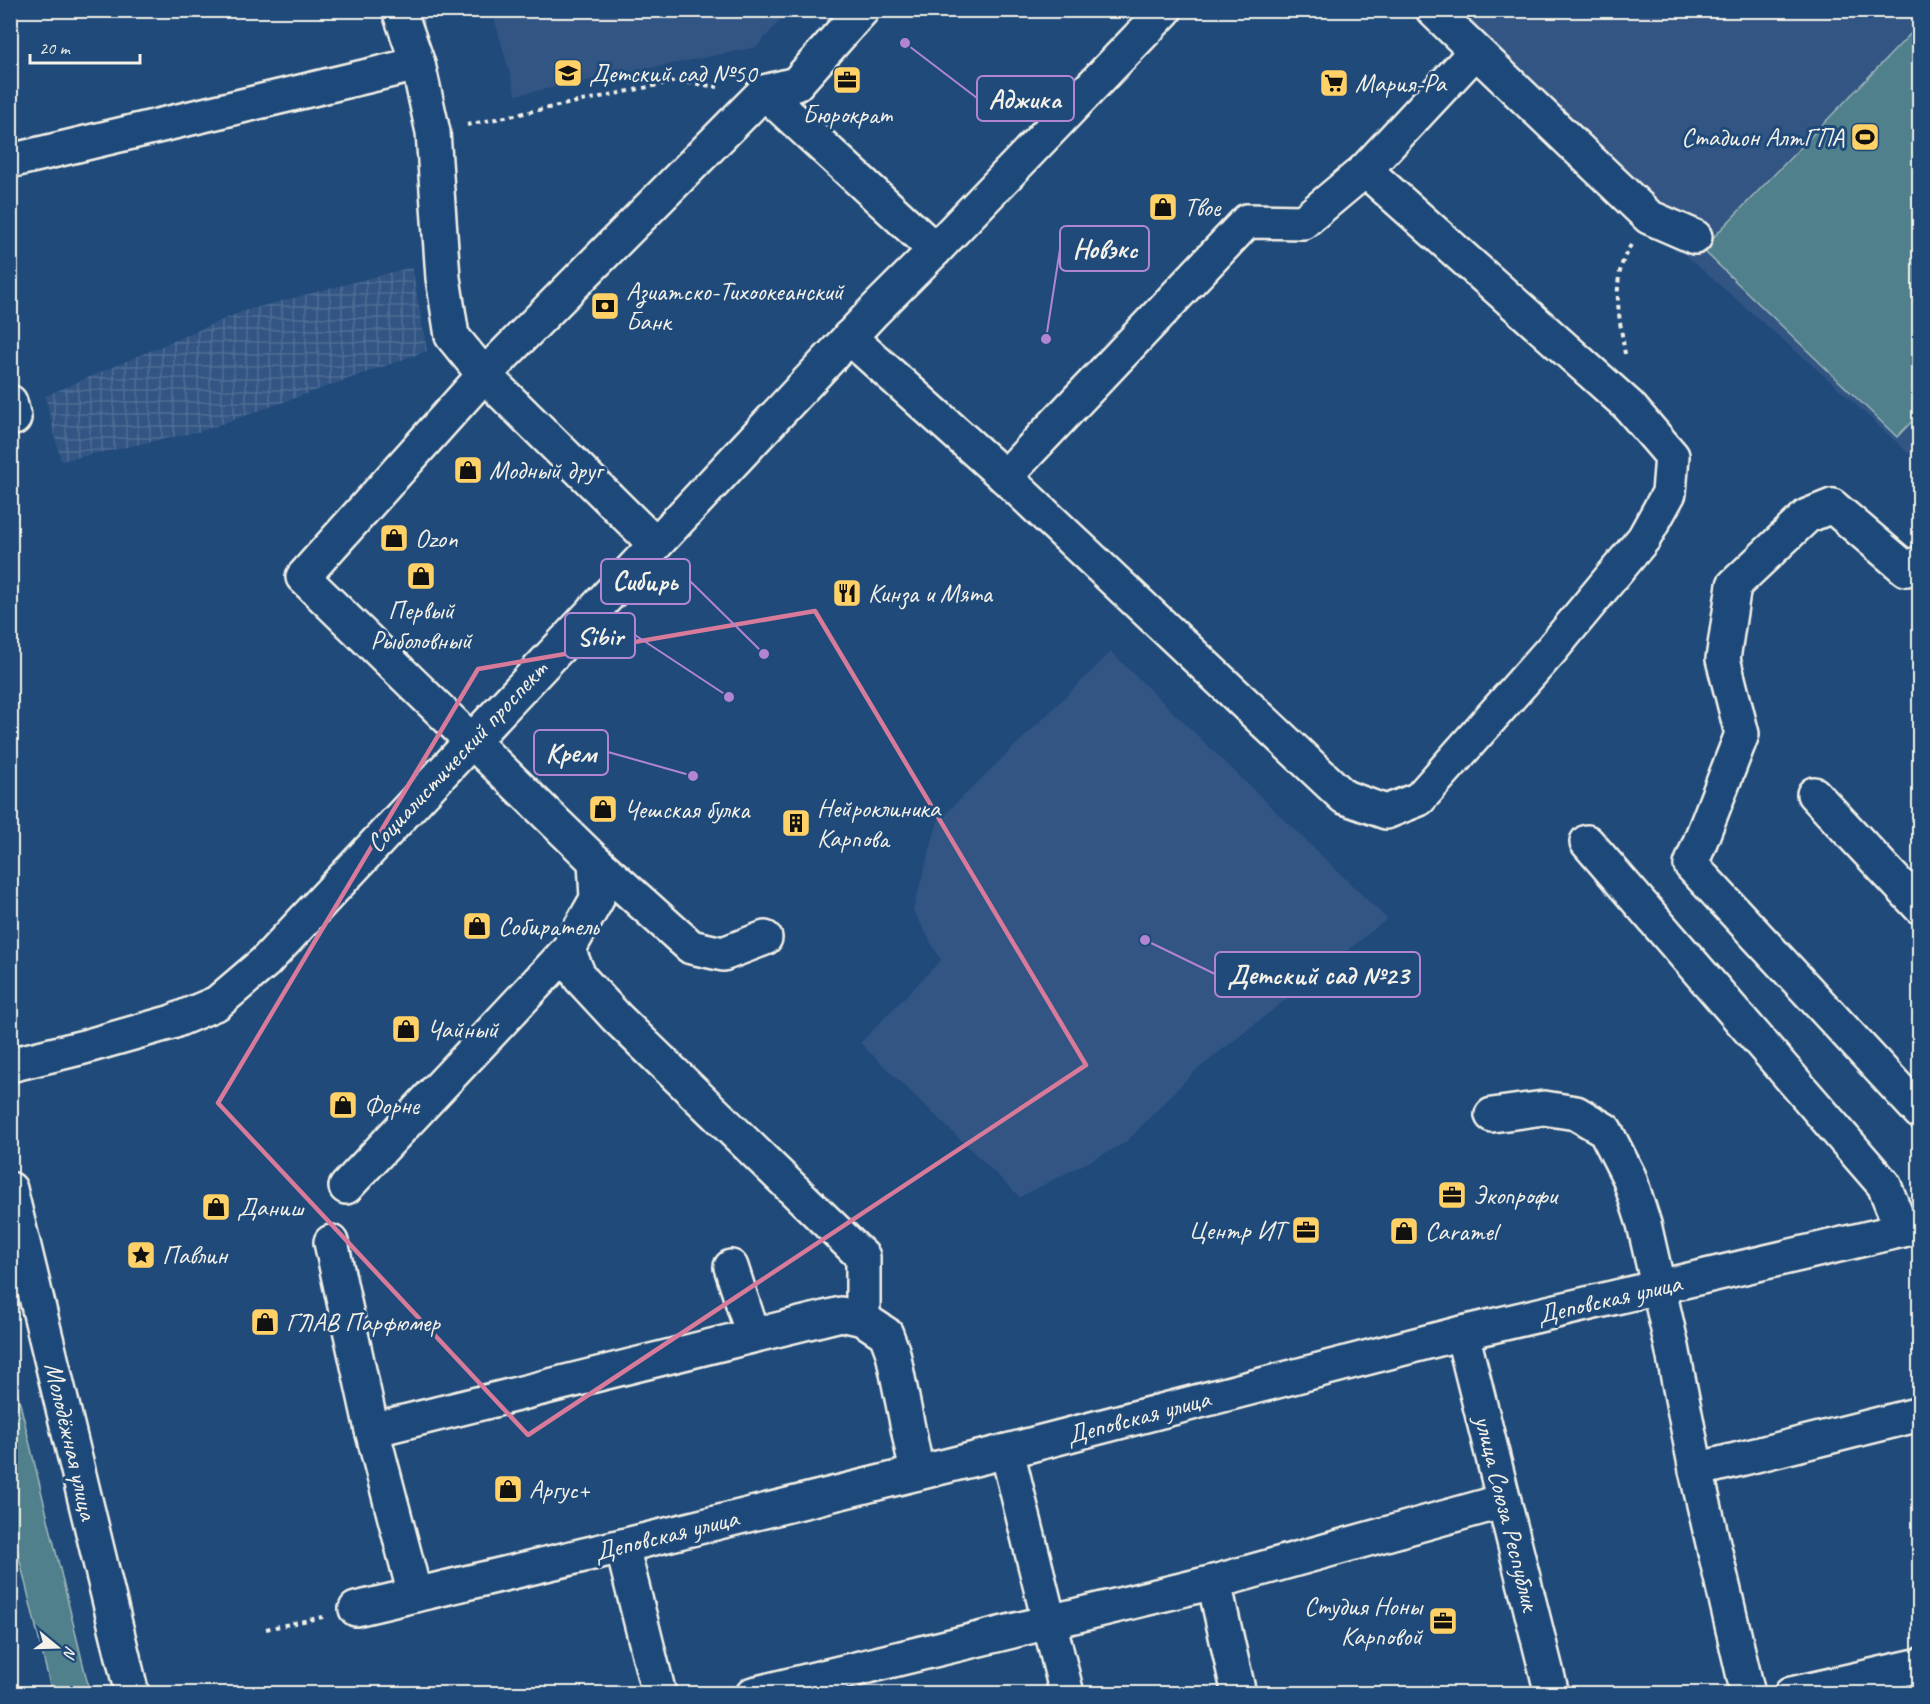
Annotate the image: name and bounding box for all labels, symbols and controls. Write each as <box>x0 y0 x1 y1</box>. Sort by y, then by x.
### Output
scale bar <box>30 27 140 65</box>
text: 20 m <box>39 37 72 59</box>
school or university icon: Детский сад №50 <box>552 57 584 89</box>
place label: Детский сад №50 <box>589 57 759 90</box>
office icon: Бюрократ <box>831 64 863 96</box>
supermarket icon: Мария-Ра <box>1318 67 1350 99</box>
place label: Мария-Ра <box>1355 67 1448 100</box>
callout: Аджика <box>977 76 1074 121</box>
text: Аджика <box>989 82 1063 116</box>
place label: Бюрократ <box>802 98 893 131</box>
place label: Стадион АлтГПА <box>1681 121 1845 154</box>
sports icon: Стадион АлтГПА <box>1849 121 1881 153</box>
shop icon: Твое <box>1147 191 1179 223</box>
place label: Твое <box>1184 191 1222 224</box>
callout: Новэкс <box>1060 226 1149 271</box>
text: Новэкс <box>1073 232 1139 266</box>
place label: Азиатско-Тихоокеанский Банк <box>626 275 846 338</box>
bank icon: Азиатско-Тихоокеанский Банк <box>589 290 621 322</box>
shop icon: Модный друг <box>452 454 484 486</box>
place label: Модный друг <box>489 454 605 487</box>
shop icon: Ozon <box>378 522 410 554</box>
place label: Ozon <box>415 522 458 555</box>
callout: Сибирь <box>601 559 690 604</box>
shop icon: Первый Рыболовный <box>405 560 437 592</box>
text: Сибирь <box>612 564 679 598</box>
restaurant icon: Кинза и Мята <box>831 577 863 609</box>
place label: Кинза и Мята <box>868 577 993 610</box>
place label: Первый Рыболовный <box>371 594 474 657</box>
callout: Sibir <box>565 613 635 658</box>
text: Sibir <box>577 619 626 653</box>
street label: Социалистический проспект <box>359 652 556 859</box>
callout: Крем <box>534 730 608 775</box>
text: Крем <box>546 736 598 770</box>
place label: Нейроклиника Карпова <box>817 792 942 855</box>
shop icon: Чешская булка <box>587 793 619 825</box>
place label: Чешская булка <box>624 793 751 826</box>
building icon: Нейроклиника Карпова <box>780 807 812 839</box>
shop icon: Собиратель <box>461 910 493 942</box>
place label: Собиратель <box>498 910 600 943</box>
callout: Детский сад №23 <box>1215 952 1420 997</box>
text: Детский сад №23 <box>1227 958 1411 992</box>
shop icon: Чайный <box>390 1013 422 1045</box>
place label: Чайный <box>427 1013 500 1046</box>
shop icon: Форне <box>327 1089 359 1121</box>
place label: Форне <box>364 1089 420 1122</box>
office icon: Экопрофи <box>1436 1179 1468 1211</box>
place label: Экопрофи <box>1473 1179 1559 1212</box>
shop icon: Даниш <box>200 1191 232 1223</box>
place label: Даниш <box>237 1191 304 1224</box>
place label: Центр ИТ <box>1189 1214 1290 1247</box>
office icon: Центр ИТ <box>1290 1214 1322 1246</box>
shop icon: Caramel <box>1388 1215 1420 1247</box>
place label: Caramel <box>1425 1215 1502 1248</box>
place icon: Павлин <box>125 1239 157 1271</box>
place label: Павлин <box>162 1239 229 1272</box>
street label: Деповская улица <box>1534 1266 1686 1332</box>
shop icon: ГЛАВ Парфюмер <box>249 1306 281 1338</box>
place label: ГЛАВ Парфюмер <box>286 1306 441 1339</box>
street label: Молодёжная улица <box>37 1359 105 1524</box>
street label: Деповская улица <box>1063 1382 1215 1452</box>
street label: улица Союза Республик <box>1466 1410 1548 1616</box>
shop icon: Аргус+ <box>492 1473 524 1505</box>
place label: Аргус+ <box>529 1473 591 1506</box>
street label: Деповская улица <box>591 1501 743 1569</box>
place label: Студия Ноны Карповой <box>1304 1590 1424 1653</box>
office icon: Студия Ноны Карповой <box>1427 1605 1459 1637</box>
north arrow <box>27 1617 87 1677</box>
text: N <box>58 1644 81 1662</box>

